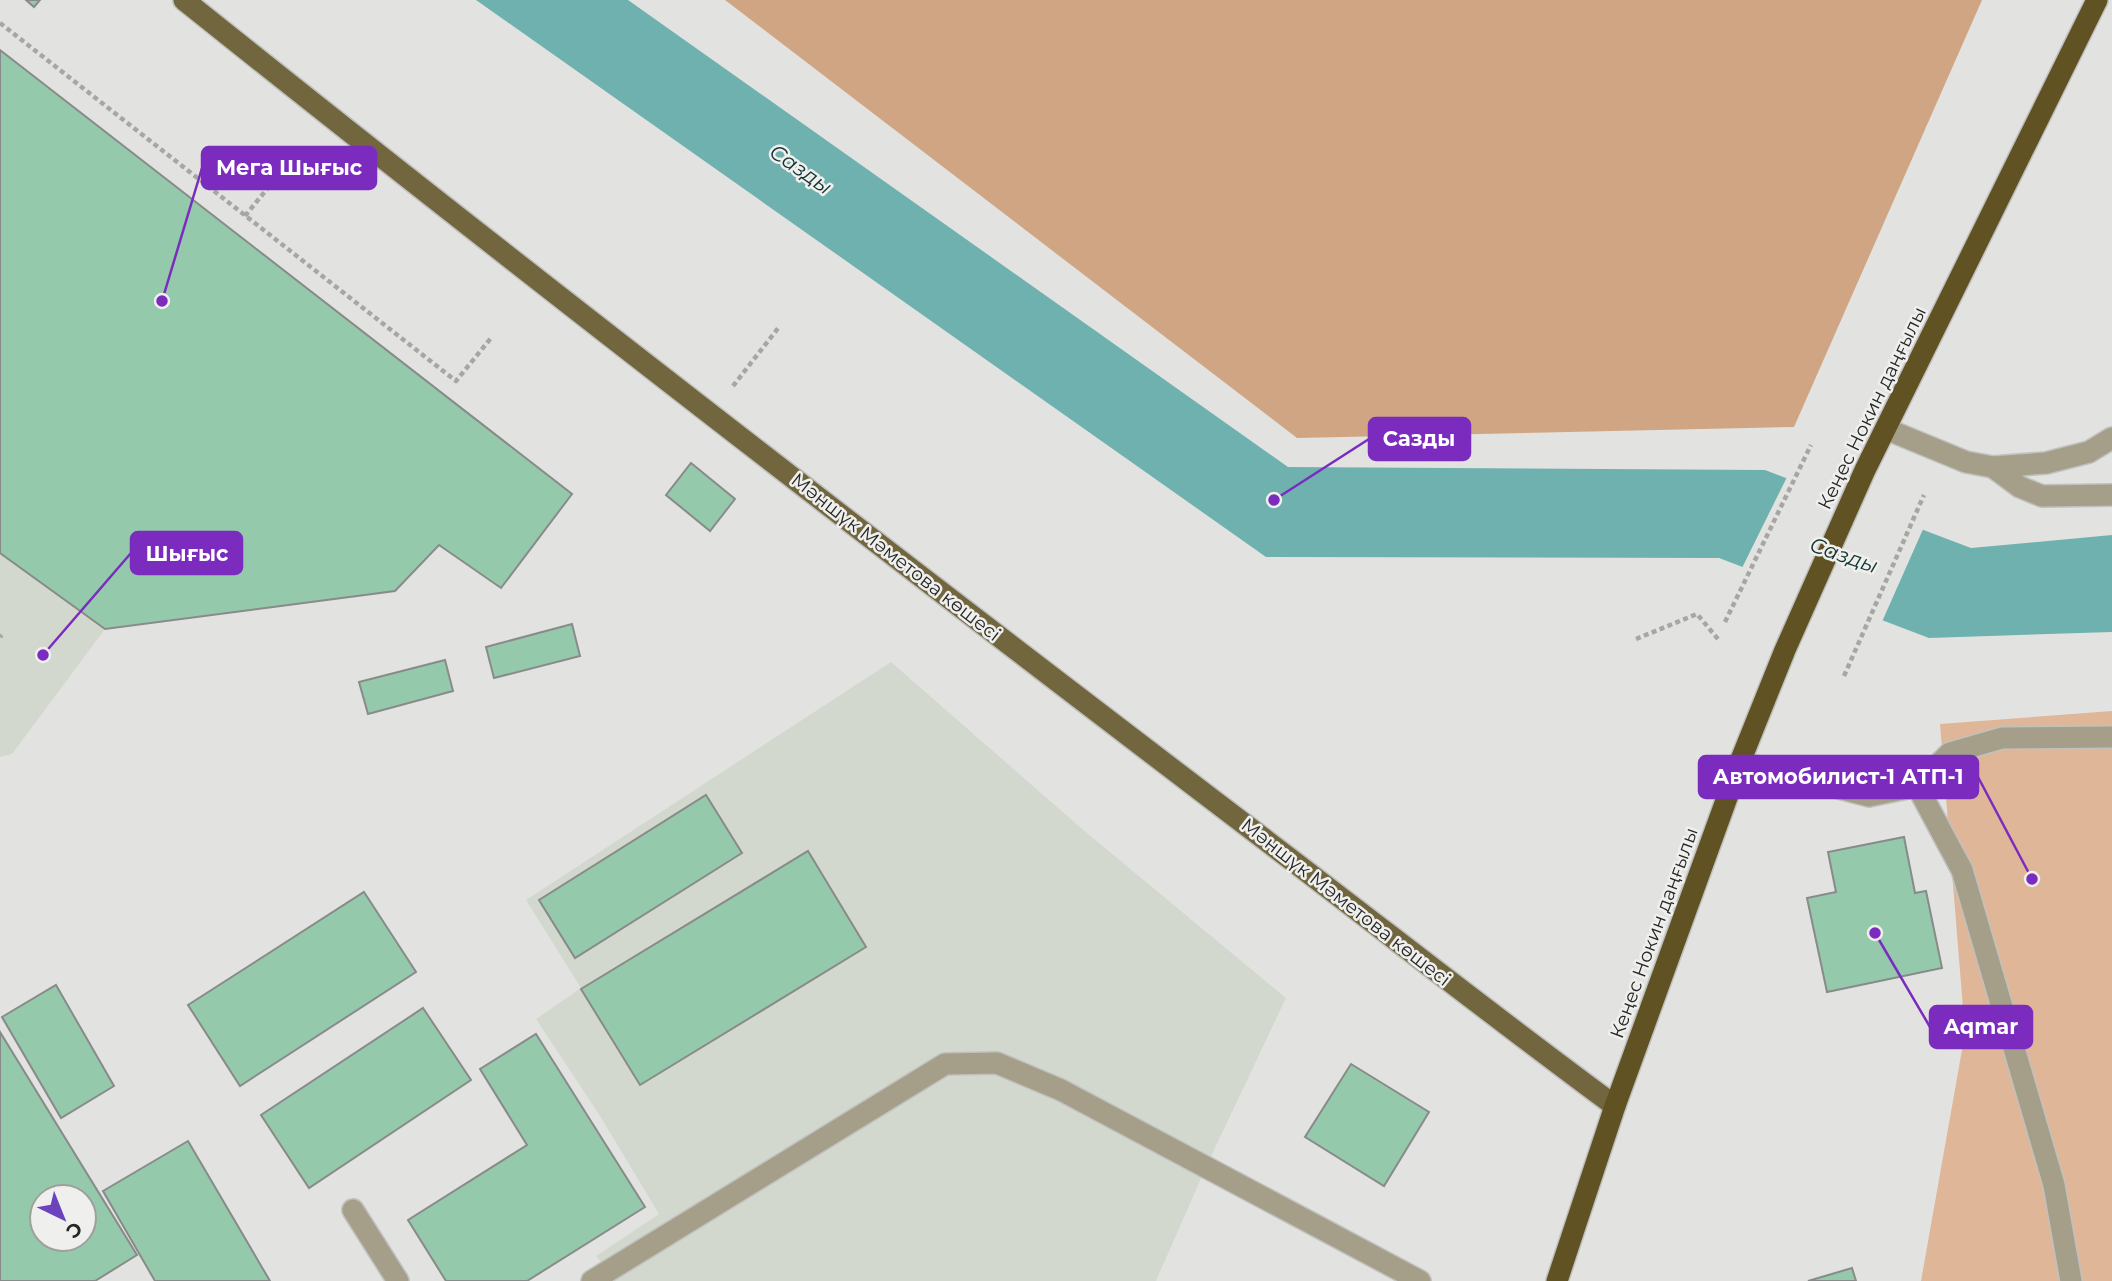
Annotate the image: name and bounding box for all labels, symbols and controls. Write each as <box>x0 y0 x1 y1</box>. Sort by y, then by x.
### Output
water label: Сазды <box>765 139 837 199</box>
callout: Мега Шығыс <box>202 147 376 189</box>
text: Мега Шығыс <box>216 155 363 180</box>
street label: Кеңес Нокин даңғылы <box>1813 303 1931 513</box>
callout: Сазды <box>1369 418 1470 460</box>
text: Сазды <box>1383 426 1455 451</box>
street label: Мәншүк Мәметова көшесі <box>787 468 1005 646</box>
callout: Шығыс <box>131 532 242 574</box>
water label: Сазды <box>1807 532 1881 578</box>
text: Шығыс <box>145 541 229 566</box>
callout: Автомобилист-1 АТП-1 <box>1699 756 1978 798</box>
text: Автомобилист-1 АТП-1 <box>1713 764 1963 789</box>
street label: Мәншүк Мәметова көшесі <box>1237 813 1455 991</box>
street label: Кеңес Нокин даңғылы <box>1605 824 1703 1042</box>
callout: Aqmar <box>1930 1006 2032 1048</box>
text: Aqmar <box>1943 1014 2018 1039</box>
north arrow <box>28 1183 98 1253</box>
text: С <box>61 1217 87 1243</box>

